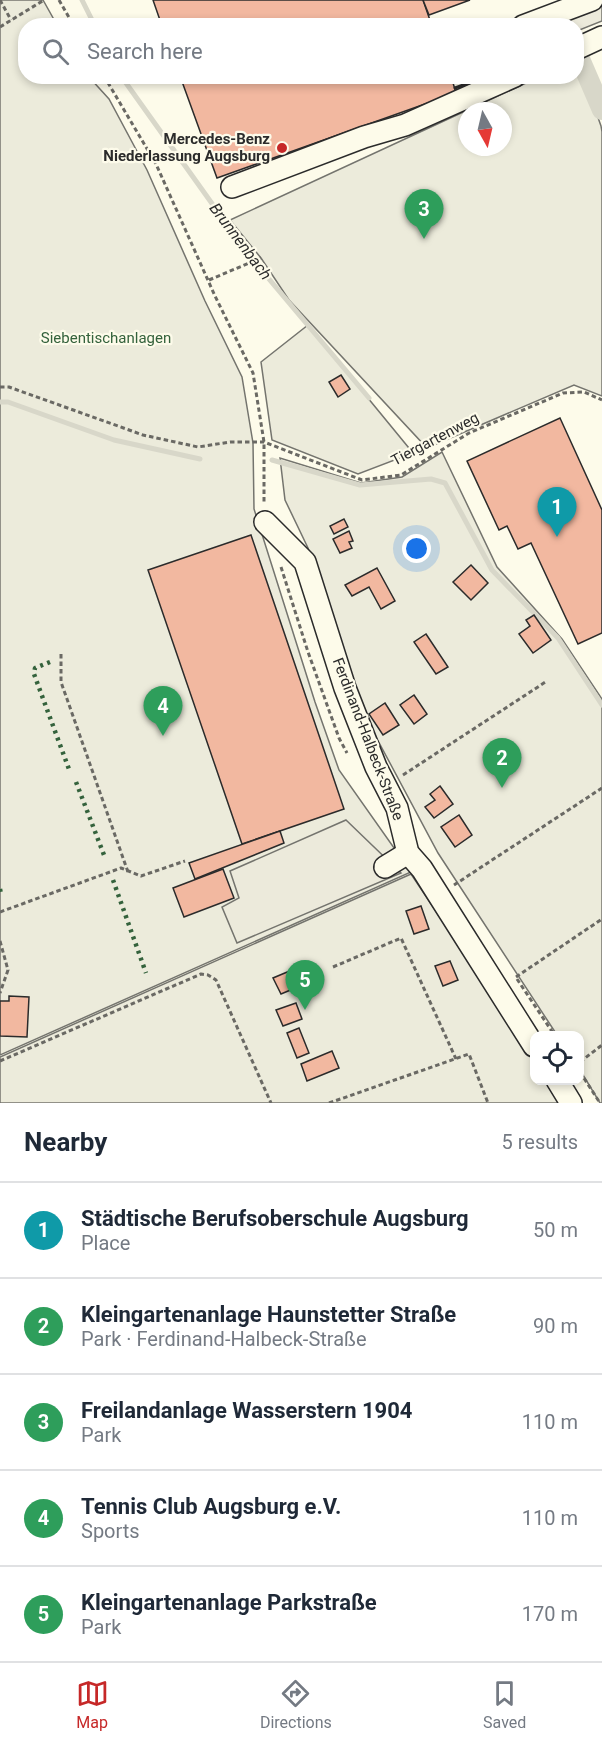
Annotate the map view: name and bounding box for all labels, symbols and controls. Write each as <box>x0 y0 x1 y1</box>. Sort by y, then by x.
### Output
search box <box>18 18 584 84</box>
icon: search <box>39 35 72 68</box>
text: Search here <box>87 39 203 64</box>
north arrow <box>458 102 512 156</box>
place label: Mercedes-Benz Niederlassung Augsburg <box>103 130 270 165</box>
marker: Mercedes-Benz Niederlassung Augsburg <box>275 141 289 155</box>
pin: 3 <box>404 190 444 239</box>
water label: Brunnenbach <box>206 199 276 283</box>
park label: Siebentischanlagen <box>41 329 171 347</box>
street label: Tiergartenweg <box>388 408 482 470</box>
pin: 1 <box>538 488 576 537</box>
your location <box>402 534 431 563</box>
street label: Ferdinand-Halbeck-Straße <box>329 655 407 823</box>
pin: 4 <box>144 686 182 736</box>
pin: 2 <box>482 738 522 788</box>
pin: 5 <box>286 960 324 1010</box>
map controls <box>530 1031 584 1085</box>
button: locate <box>530 1031 584 1085</box>
text: Nearby <box>24 1127 107 1157</box>
text: 5 results <box>502 1130 578 1154</box>
text: Städtische Berufsoberschule Augsburg <box>81 1206 469 1231</box>
text: 1 <box>38 1218 49 1242</box>
text: 50 m <box>533 1218 578 1242</box>
text: Place <box>81 1231 130 1255</box>
text: Kleingartenanlage Haunstetter Straße <box>81 1302 456 1327</box>
text: 2 <box>38 1314 49 1338</box>
text: 90 m <box>533 1314 578 1338</box>
text: Park · Ferdinand-Halbeck-Straße <box>81 1327 367 1351</box>
text: Freilandanlage Wasserstern 1904 <box>81 1398 412 1423</box>
text: 3 <box>38 1410 49 1434</box>
text: 110 m <box>522 1410 578 1434</box>
text: Park <box>81 1423 121 1447</box>
text: Tennis Club Augsburg e.V. <box>81 1494 341 1519</box>
text: 4 <box>38 1506 49 1530</box>
text: 110 m <box>522 1506 578 1530</box>
text: Sports <box>81 1519 140 1543</box>
text: Kleingartenanlage Parkstraße <box>81 1590 377 1615</box>
text: 5 <box>38 1602 49 1626</box>
text: 170 m <box>522 1602 578 1626</box>
text: Park <box>81 1615 121 1639</box>
tab: Map <box>76 1677 109 1732</box>
tab: Directions <box>260 1677 332 1732</box>
tab: Saved <box>483 1677 526 1732</box>

